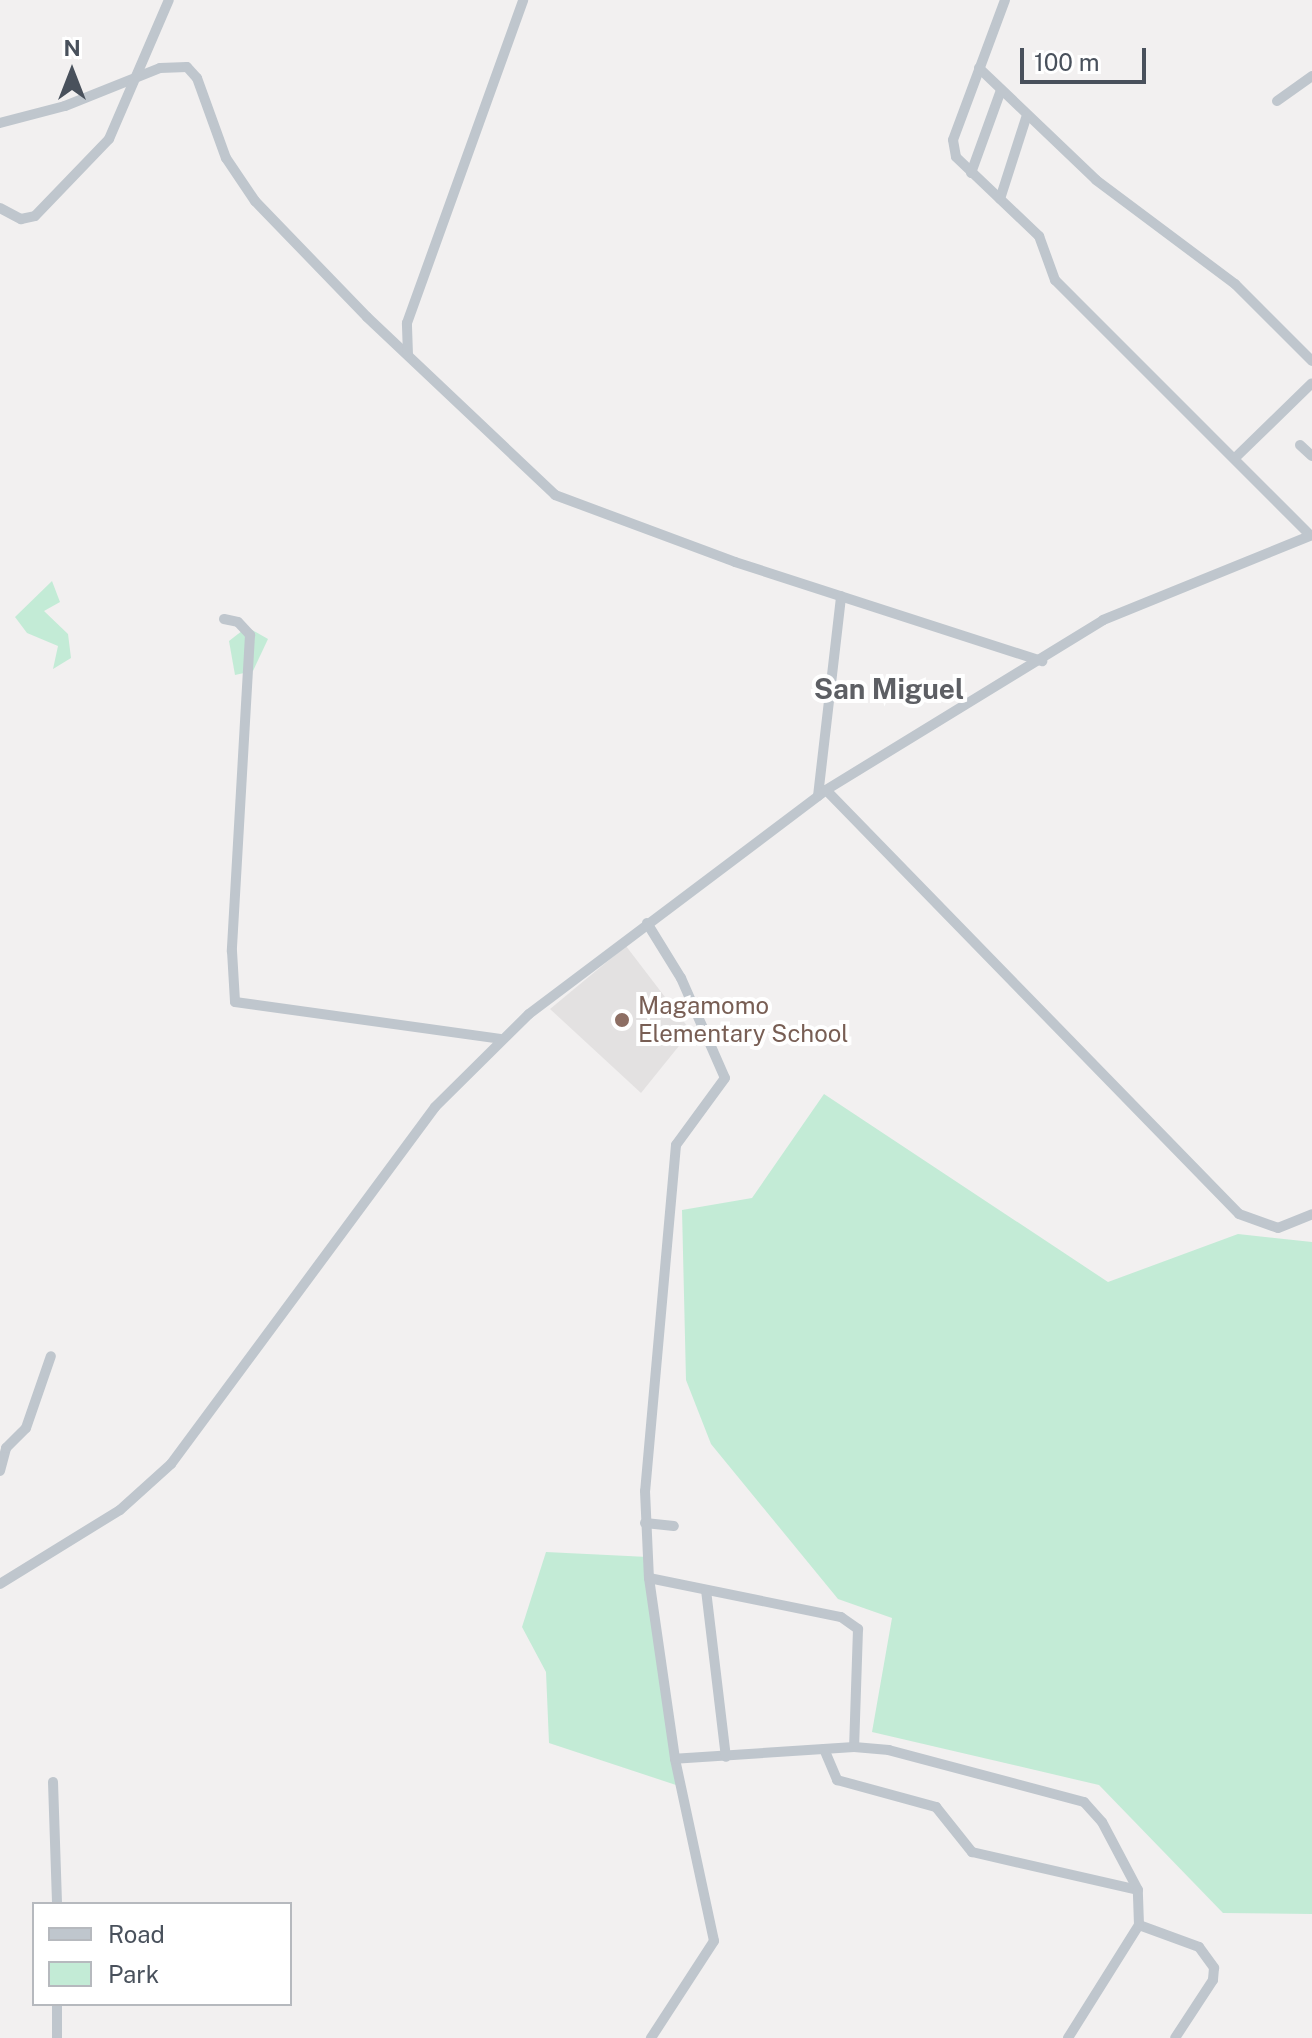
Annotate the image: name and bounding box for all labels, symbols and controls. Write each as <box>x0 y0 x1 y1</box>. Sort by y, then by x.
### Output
north arrow <box>32 32 112 112</box>
scale bar <box>1024 32 1150 82</box>
text: N <box>63 35 81 61</box>
text: 100 m <box>1034 48 1100 76</box>
district label: San Miguel <box>814 672 964 706</box>
place label: Magamomo Elementary School <box>638 992 849 1048</box>
marker: Magamomo Elementary School <box>613 1011 631 1029</box>
legend <box>32 1902 292 2006</box>
text: Road <box>108 1920 165 1948</box>
text: Park <box>108 1960 159 1988</box>

